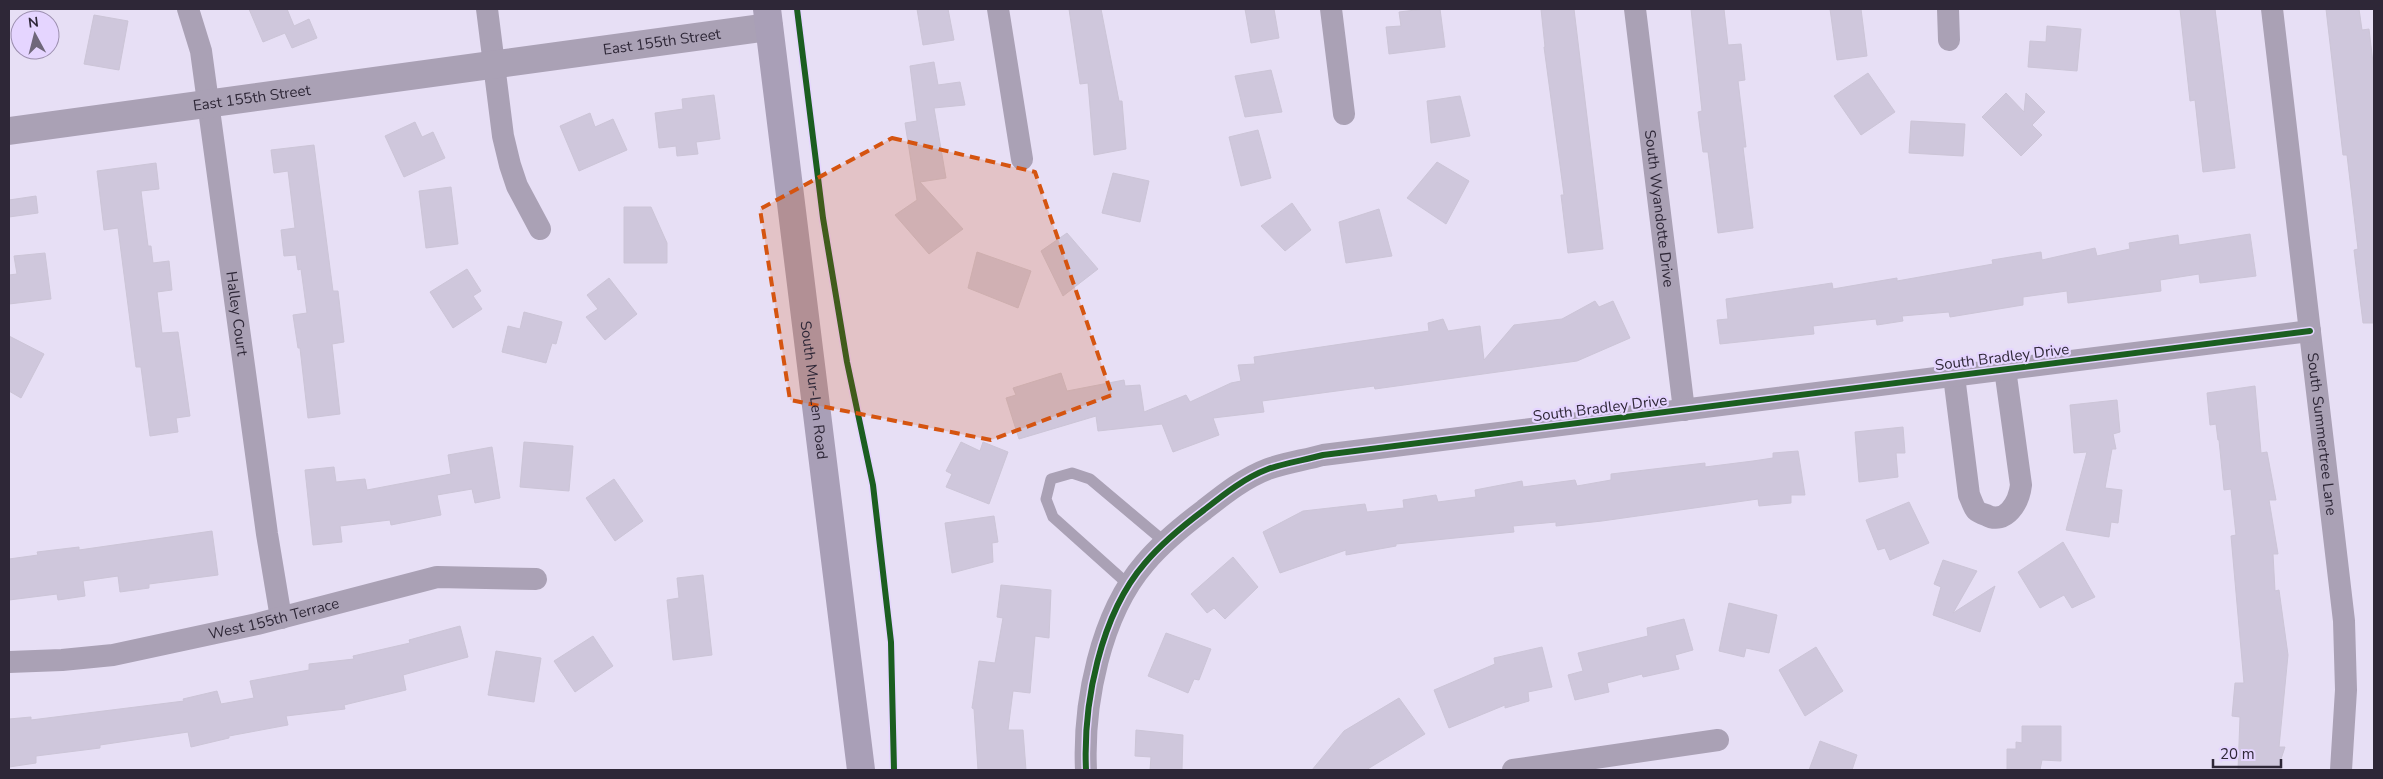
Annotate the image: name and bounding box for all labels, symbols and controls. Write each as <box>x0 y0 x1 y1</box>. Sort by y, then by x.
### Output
north arrow <box>10 10 60 60</box>
text: N <box>27 13 40 33</box>
street label: East 155th Street <box>602 24 723 60</box>
street label: East 155th Street <box>192 80 313 116</box>
street label: South Wyandotte Drive <box>1640 129 1679 288</box>
street label: Halley Court <box>221 270 253 358</box>
street label: South Mur-Len Road <box>796 320 833 461</box>
street label: South Bradley Drive <box>1934 339 2070 375</box>
street label: South Summertree Lane <box>2303 352 2342 517</box>
street label: South Bradley Drive <box>1532 390 1668 426</box>
street label: West 155th Terrace <box>206 593 341 644</box>
scale bar <box>2213 736 2280 768</box>
text: 20 m <box>2220 744 2255 764</box>

